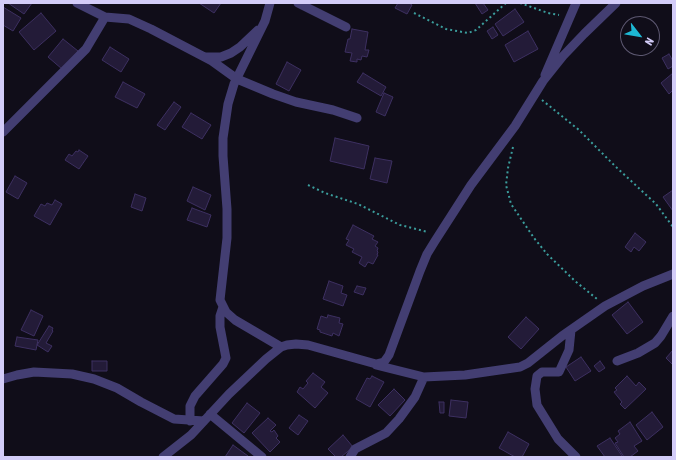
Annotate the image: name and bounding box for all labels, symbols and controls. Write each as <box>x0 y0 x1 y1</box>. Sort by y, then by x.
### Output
north arrow <box>620 16 660 56</box>
text: N <box>643 36 656 48</box>

